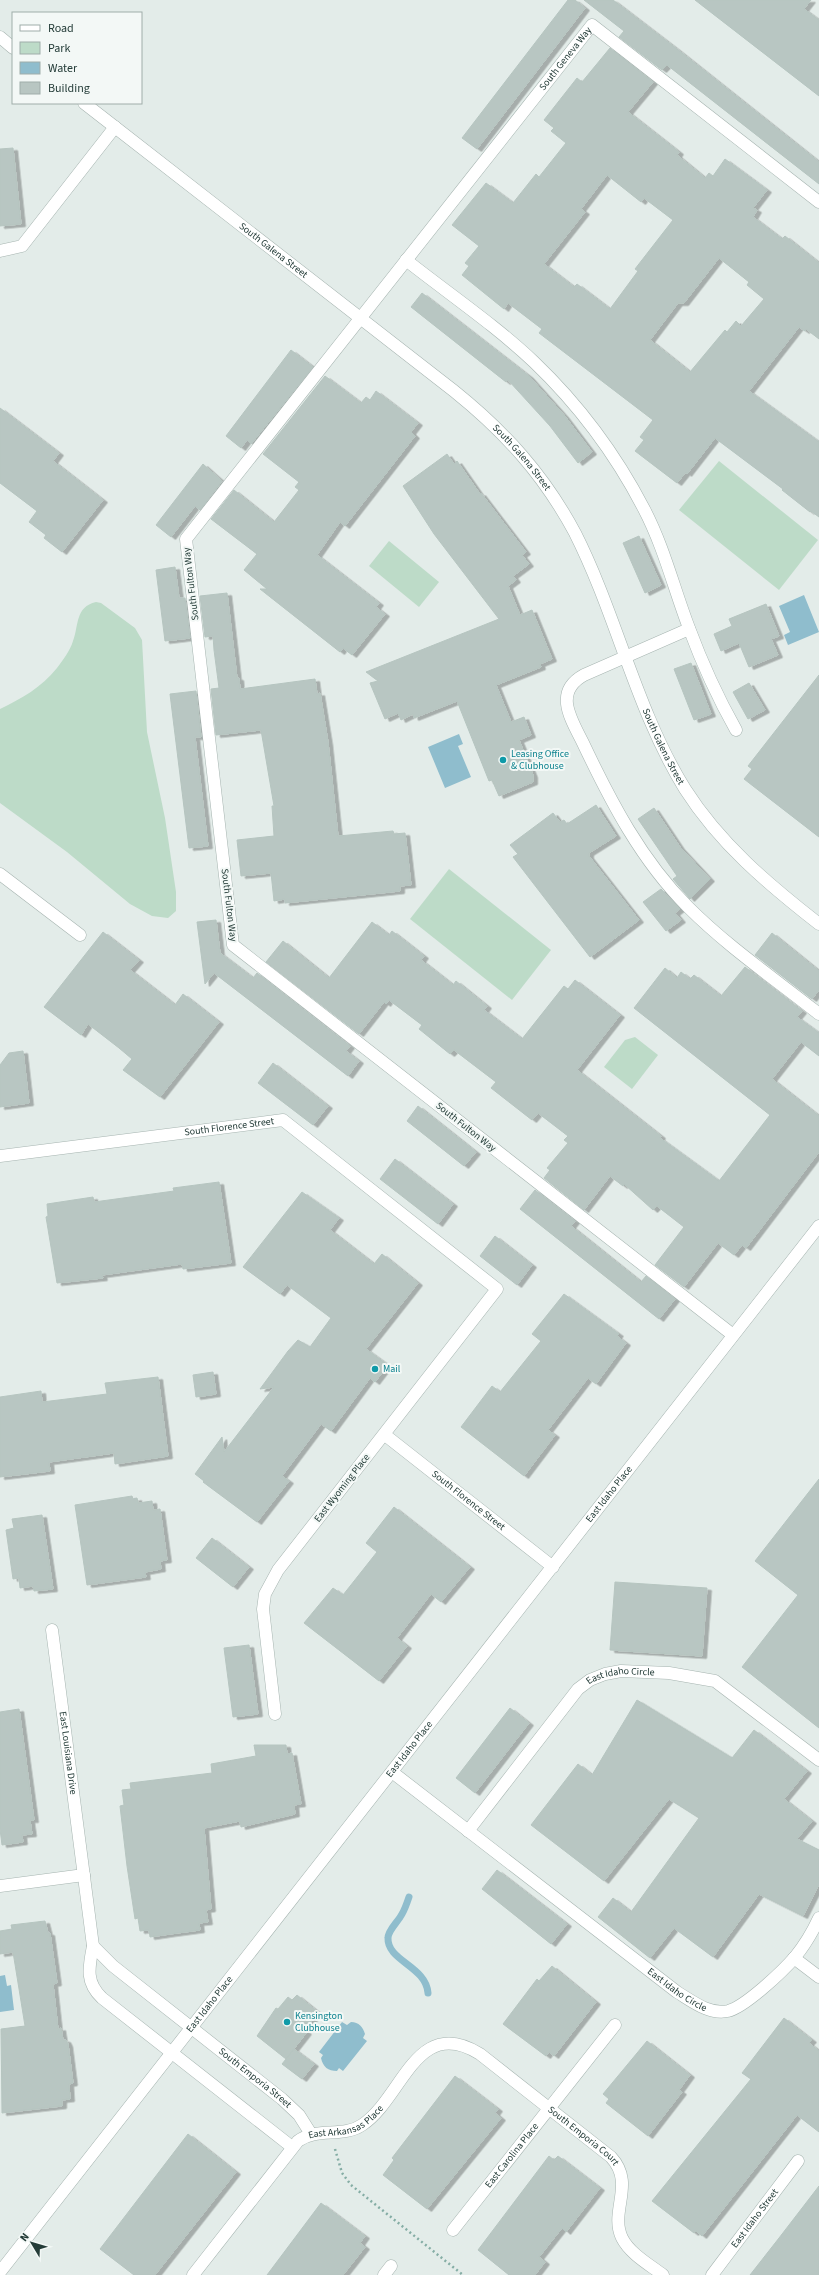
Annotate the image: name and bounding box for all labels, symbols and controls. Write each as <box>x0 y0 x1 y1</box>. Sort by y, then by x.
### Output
legend <box>12 12 142 104</box>
text: Road <box>48 20 74 37</box>
street label: South Geneva Way <box>536 24 595 93</box>
text: Park <box>48 40 70 57</box>
text: Water <box>48 60 78 77</box>
text: Building <box>48 80 90 97</box>
street label: South Galena Street <box>236 219 311 282</box>
street label: South Galena Street <box>489 421 554 494</box>
street label: South Fulton Way <box>180 546 202 621</box>
street label: South Galena Street <box>639 706 688 788</box>
place label: Leasing Office & Clubhouse <box>511 747 569 773</box>
marker: Leasing Office & Clubhouse <box>498 755 508 765</box>
street label: South Fulton Way <box>218 868 240 943</box>
street label: South Fulton Way <box>433 1099 499 1155</box>
street label: South Florence Street <box>183 1114 275 1139</box>
place label: Mail <box>383 1362 401 1376</box>
marker: Mail <box>370 1364 380 1374</box>
street label: East Wyoming Place <box>311 1451 373 1525</box>
street label: East Idaho Place <box>582 1463 636 1525</box>
street label: South Florence Street <box>429 1467 509 1534</box>
street label: East Idaho Circle <box>583 1664 655 1688</box>
street label: East Louisiana Drive <box>56 1711 80 1795</box>
street label: East Idaho Place <box>383 1718 436 1780</box>
street label: East Idaho Circle <box>644 1965 709 2015</box>
street label: East Idaho Place <box>183 1973 236 2036</box>
place label: Kensington Clubhouse <box>295 2009 342 2035</box>
marker: Kensington Clubhouse <box>282 2017 292 2027</box>
street label: South Emporia Street <box>215 2045 295 2112</box>
street label: East Arkansas Place <box>307 2102 387 2142</box>
street label: South Emporia Court <box>545 2103 623 2169</box>
street label: East Carolina Place <box>482 2120 542 2191</box>
street label: East Idaho Street <box>728 2185 782 2251</box>
north arrow <box>12 2223 52 2263</box>
text: N <box>16 2230 33 2245</box>

